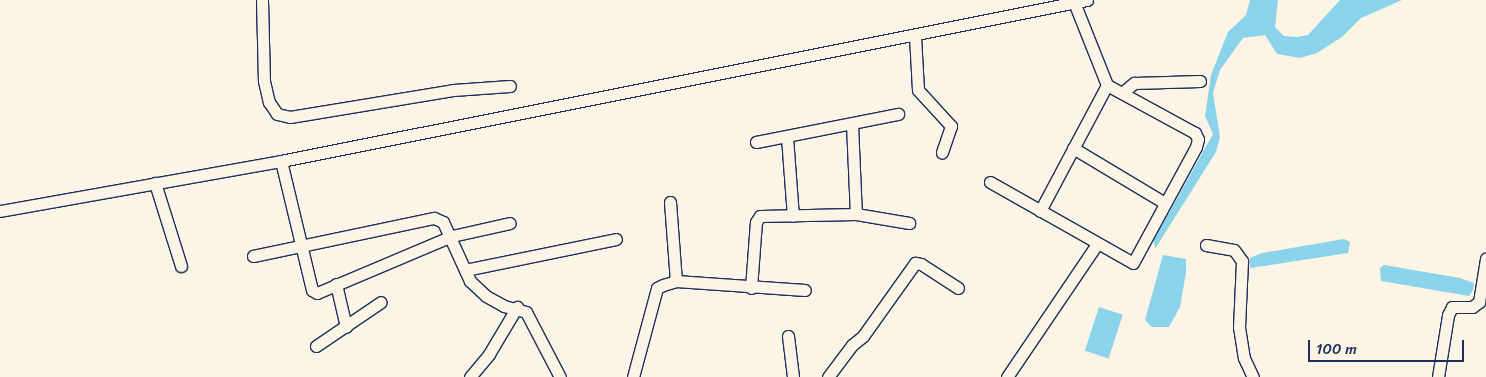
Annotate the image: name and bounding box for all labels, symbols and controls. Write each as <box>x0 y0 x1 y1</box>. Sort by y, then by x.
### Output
scale bar <box>1311 330 1467 362</box>
text: 100 m <box>1316 336 1357 362</box>

